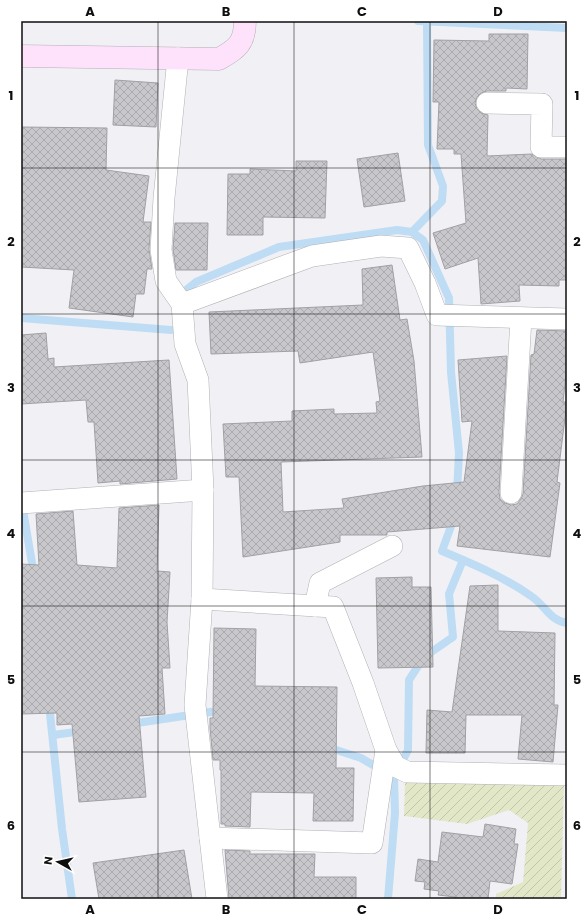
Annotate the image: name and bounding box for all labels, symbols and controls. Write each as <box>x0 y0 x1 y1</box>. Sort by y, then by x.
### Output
text: A <box>85 2 95 21</box>
text: B <box>222 2 231 21</box>
text: C <box>357 2 367 21</box>
text: D <box>493 2 503 21</box>
text: 1 <box>9 86 13 105</box>
text: 1 <box>575 86 579 105</box>
text: 2 <box>7 232 15 251</box>
text: 2 <box>573 232 581 251</box>
text: 3 <box>7 378 15 397</box>
text: 3 <box>573 378 581 397</box>
text: 4 <box>7 524 16 543</box>
text: 4 <box>573 524 582 543</box>
text: 5 <box>7 670 15 689</box>
text: 5 <box>573 670 581 689</box>
text: 6 <box>7 816 15 835</box>
text: 6 <box>573 816 581 835</box>
north arrow <box>38 842 78 882</box>
text: N <box>40 855 57 866</box>
text: A <box>85 900 95 919</box>
text: B <box>222 900 231 919</box>
text: C <box>357 900 367 919</box>
text: D <box>493 900 503 919</box>

